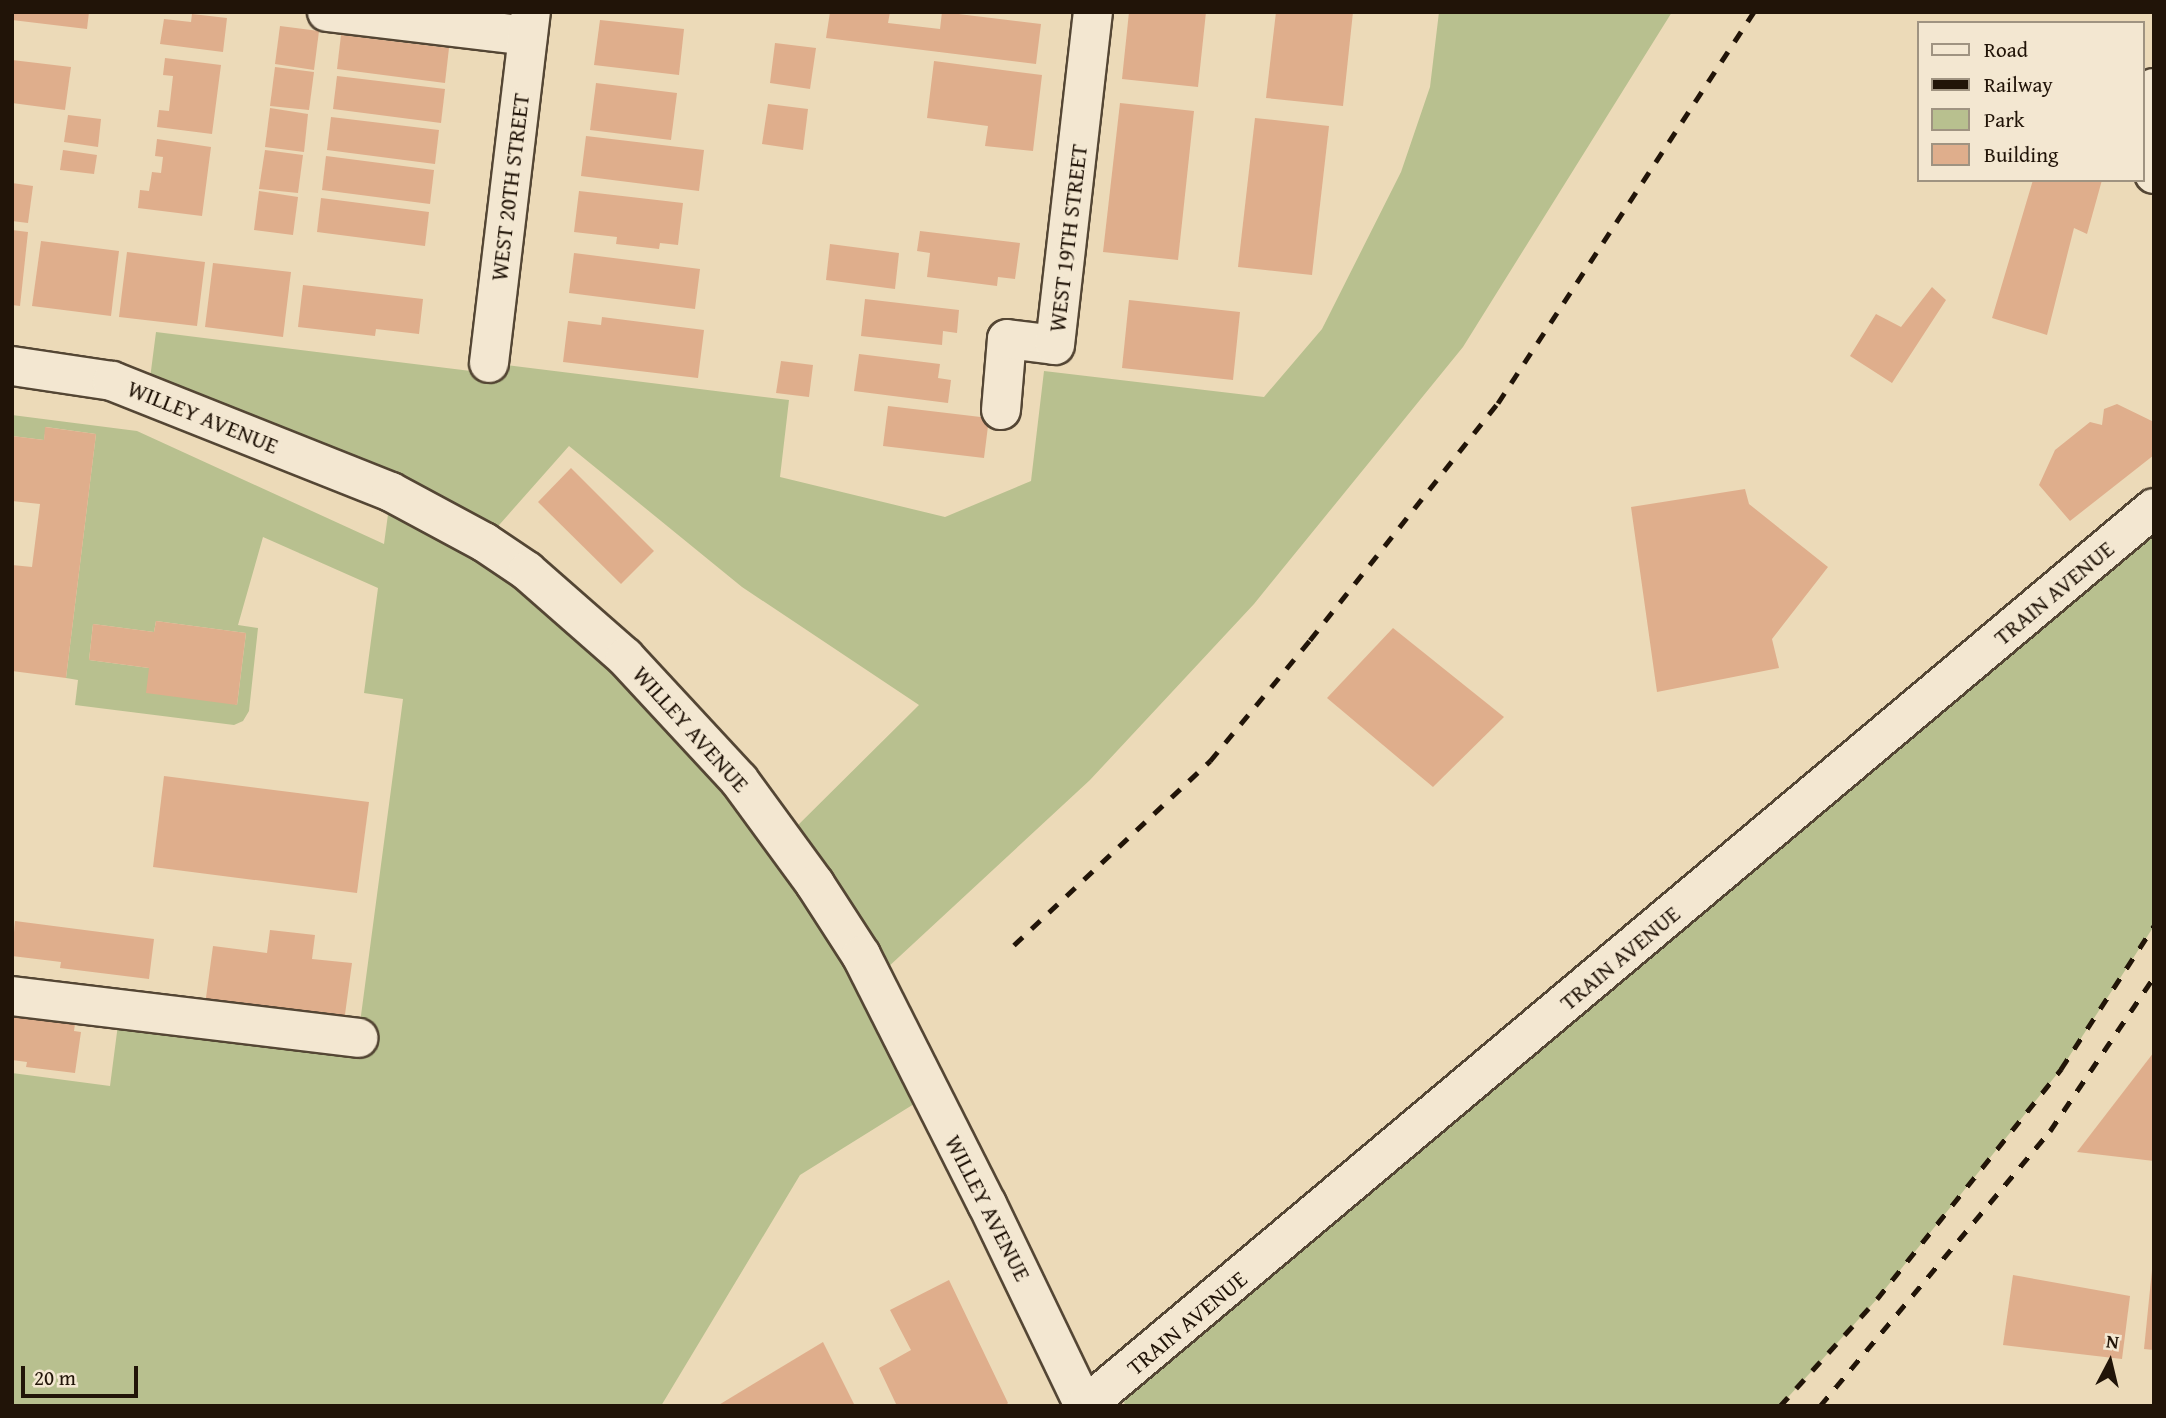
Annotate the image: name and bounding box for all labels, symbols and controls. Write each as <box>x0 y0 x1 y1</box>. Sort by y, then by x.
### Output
legend <box>1918 21 2145 182</box>
text: Road <box>1984 34 2028 65</box>
text: Railway <box>1984 69 2053 100</box>
street label: WEST 20TH STREET <box>485 91 535 283</box>
text: Park <box>1984 104 2025 135</box>
text: Building <box>1984 139 2058 170</box>
street label: WEST 19TH STREET <box>1043 142 1093 334</box>
street label: WILLEY AVENUE <box>124 374 282 460</box>
street label: TRAIN AVENUE <box>1988 535 2120 651</box>
street label: WILLEY AVENUE <box>627 660 755 798</box>
street label: TRAIN AVENUE <box>1554 900 1686 1016</box>
street label: WILLEY AVENUE <box>939 1130 1037 1286</box>
street label: TRAIN AVENUE <box>1121 1265 1253 1381</box>
text: N <box>2105 1326 2121 1356</box>
north arrow <box>2075 1327 2145 1397</box>
scale bar <box>24 1352 142 1396</box>
text: 20 m <box>34 1362 76 1393</box>

